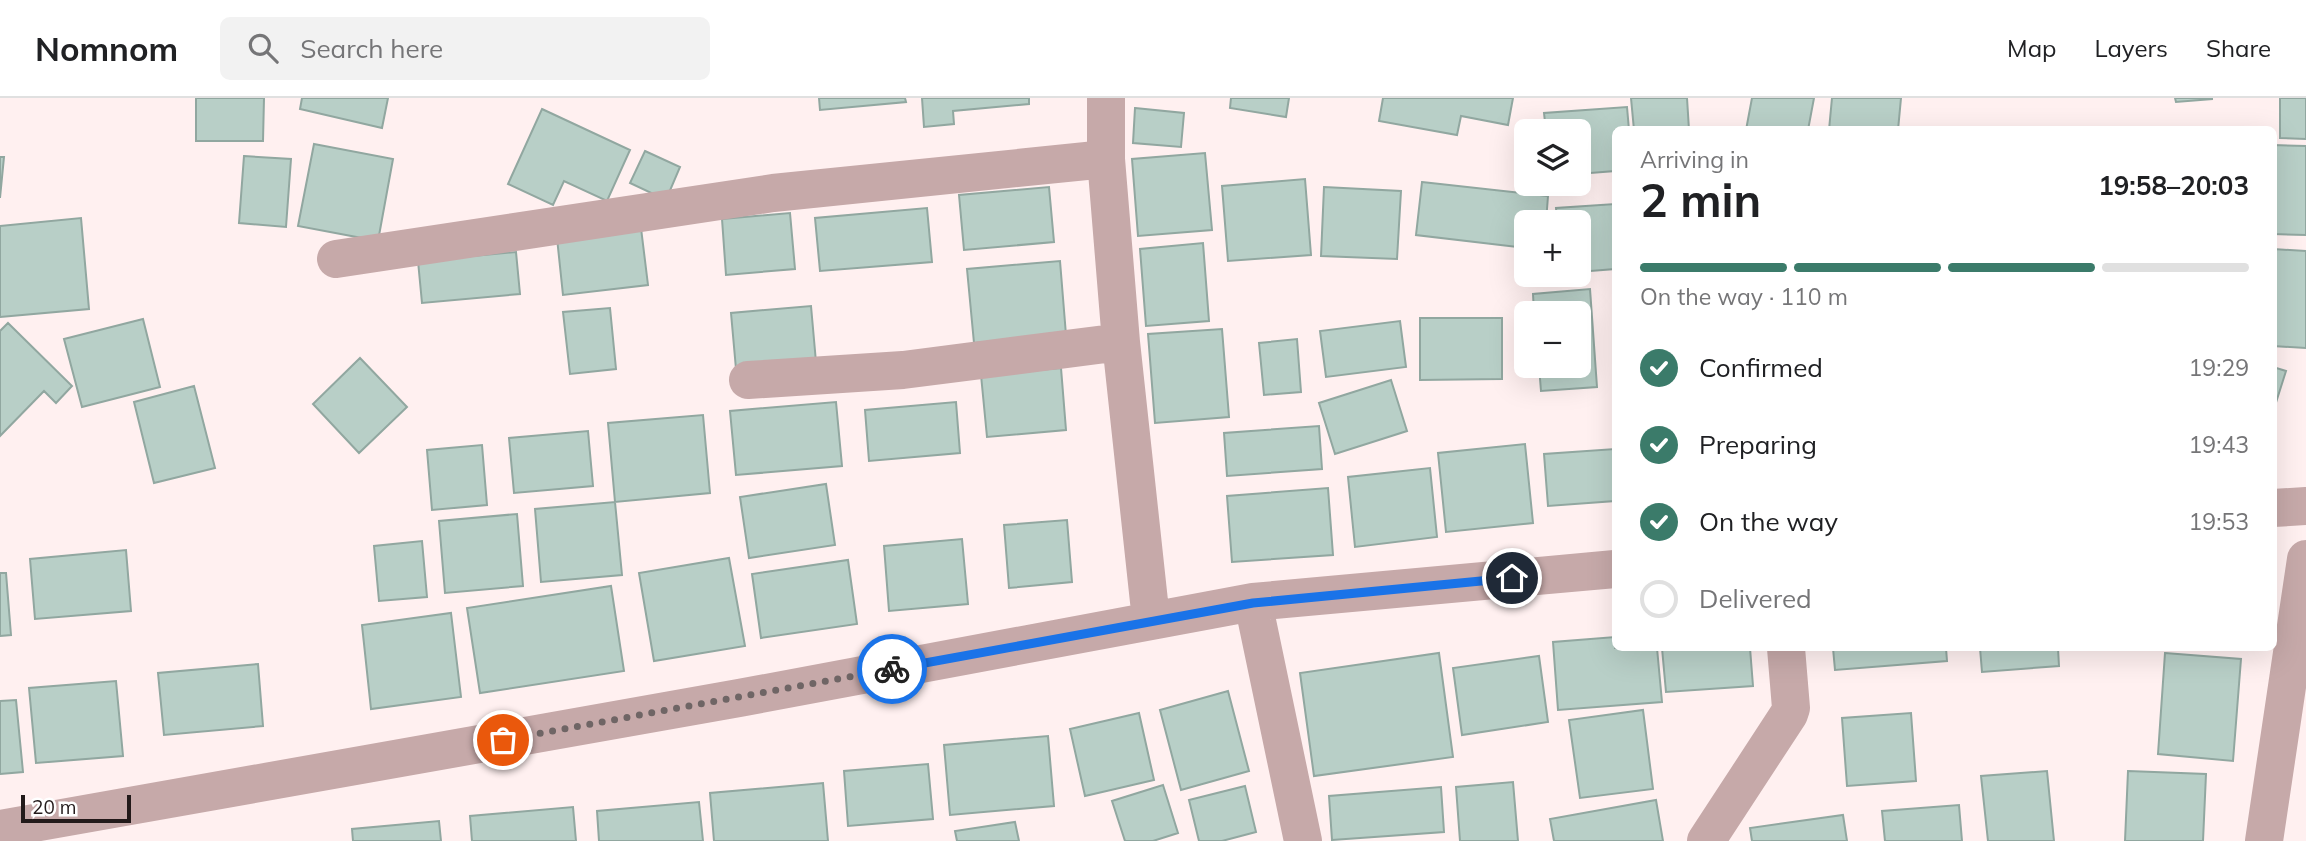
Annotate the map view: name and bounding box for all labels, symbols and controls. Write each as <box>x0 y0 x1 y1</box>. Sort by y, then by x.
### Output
search box <box>220 17 710 80</box>
text: Nomnom <box>35 28 178 69</box>
icon: search <box>244 29 282 67</box>
text: Search here <box>300 32 443 65</box>
text: Map <box>2007 33 2056 63</box>
text: Layers <box>2094 33 2168 63</box>
text: Share <box>2206 33 2271 63</box>
map controls <box>1514 119 1591 378</box>
button: layers <box>1514 119 1591 196</box>
text: Arriving in <box>1640 145 1749 174</box>
text: 19:58–20:03 <box>2098 169 2249 202</box>
text: 2 min <box>1640 171 1761 229</box>
button: + <box>1514 210 1591 287</box>
text: On the way · 110 m <box>1640 282 1848 311</box>
button: − <box>1514 301 1591 378</box>
icon: check <box>1640 349 1678 387</box>
text: Confirmed <box>1699 351 1823 384</box>
text: 19:29 <box>2189 353 2249 382</box>
icon: check <box>1640 426 1678 464</box>
text: Preparing <box>1699 428 1817 461</box>
text: 19:43 <box>2189 430 2249 459</box>
icon: check <box>1640 503 1678 541</box>
text: On the way <box>1699 505 1838 538</box>
text: 19:53 <box>2189 507 2249 536</box>
pin <box>1482 548 1542 608</box>
icon: home <box>1493 559 1531 597</box>
text: Delivered <box>1699 582 1812 615</box>
courier <box>857 634 927 704</box>
icon: bike <box>873 650 911 688</box>
pin <box>473 710 533 770</box>
icon: bag <box>484 721 522 759</box>
scale bar <box>21 792 131 824</box>
text: 20 m <box>32 795 76 819</box>

